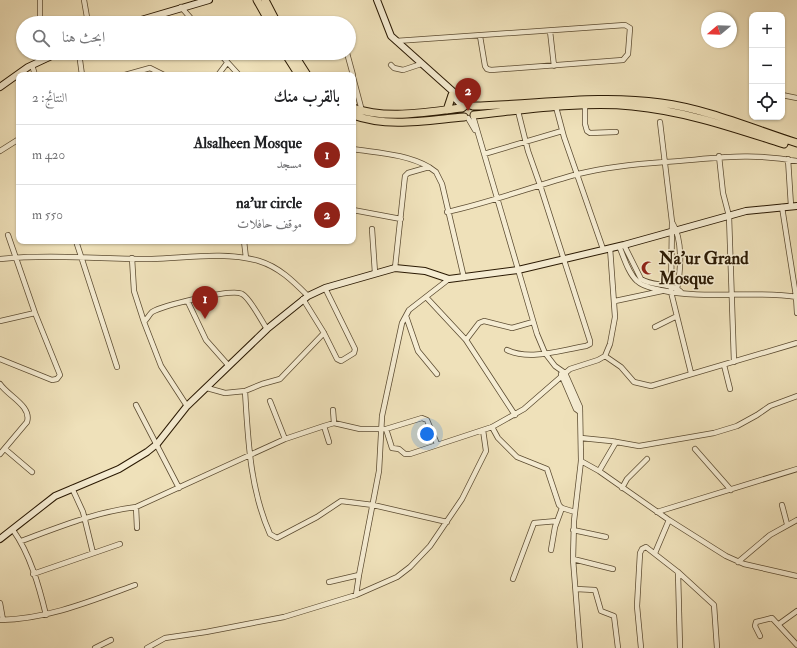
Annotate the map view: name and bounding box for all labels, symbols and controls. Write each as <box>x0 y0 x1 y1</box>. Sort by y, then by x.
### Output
north arrow <box>701 12 737 48</box>
map controls <box>749 12 785 120</box>
button: + <box>749 12 785 48</box>
search box <box>16 16 356 60</box>
icon: search <box>30 27 52 49</box>
text: ابحث هنا <box>62 28 105 47</box>
button: − <box>749 48 785 84</box>
pin: 2 <box>455 78 481 111</box>
button: locate <box>749 84 785 120</box>
text: بالقرب منك <box>274 86 340 107</box>
text: النتائج: 2 <box>32 90 67 106</box>
text: Alsalheen Mosque <box>194 134 302 153</box>
text: 420 m <box>32 147 65 163</box>
text: 1 <box>325 147 329 163</box>
text: مسجد <box>276 156 302 172</box>
text: na'ur circle <box>236 194 302 213</box>
text: 550 m <box>32 207 63 223</box>
text: 2 <box>324 207 330 223</box>
text: موقف حافلات <box>237 216 302 232</box>
place label: Na'ur Grand Mosque <box>658 248 749 290</box>
mosque icon: Na'ur Grand Mosque <box>640 260 656 276</box>
pin: 1 <box>192 286 218 319</box>
your location <box>417 424 437 444</box>

